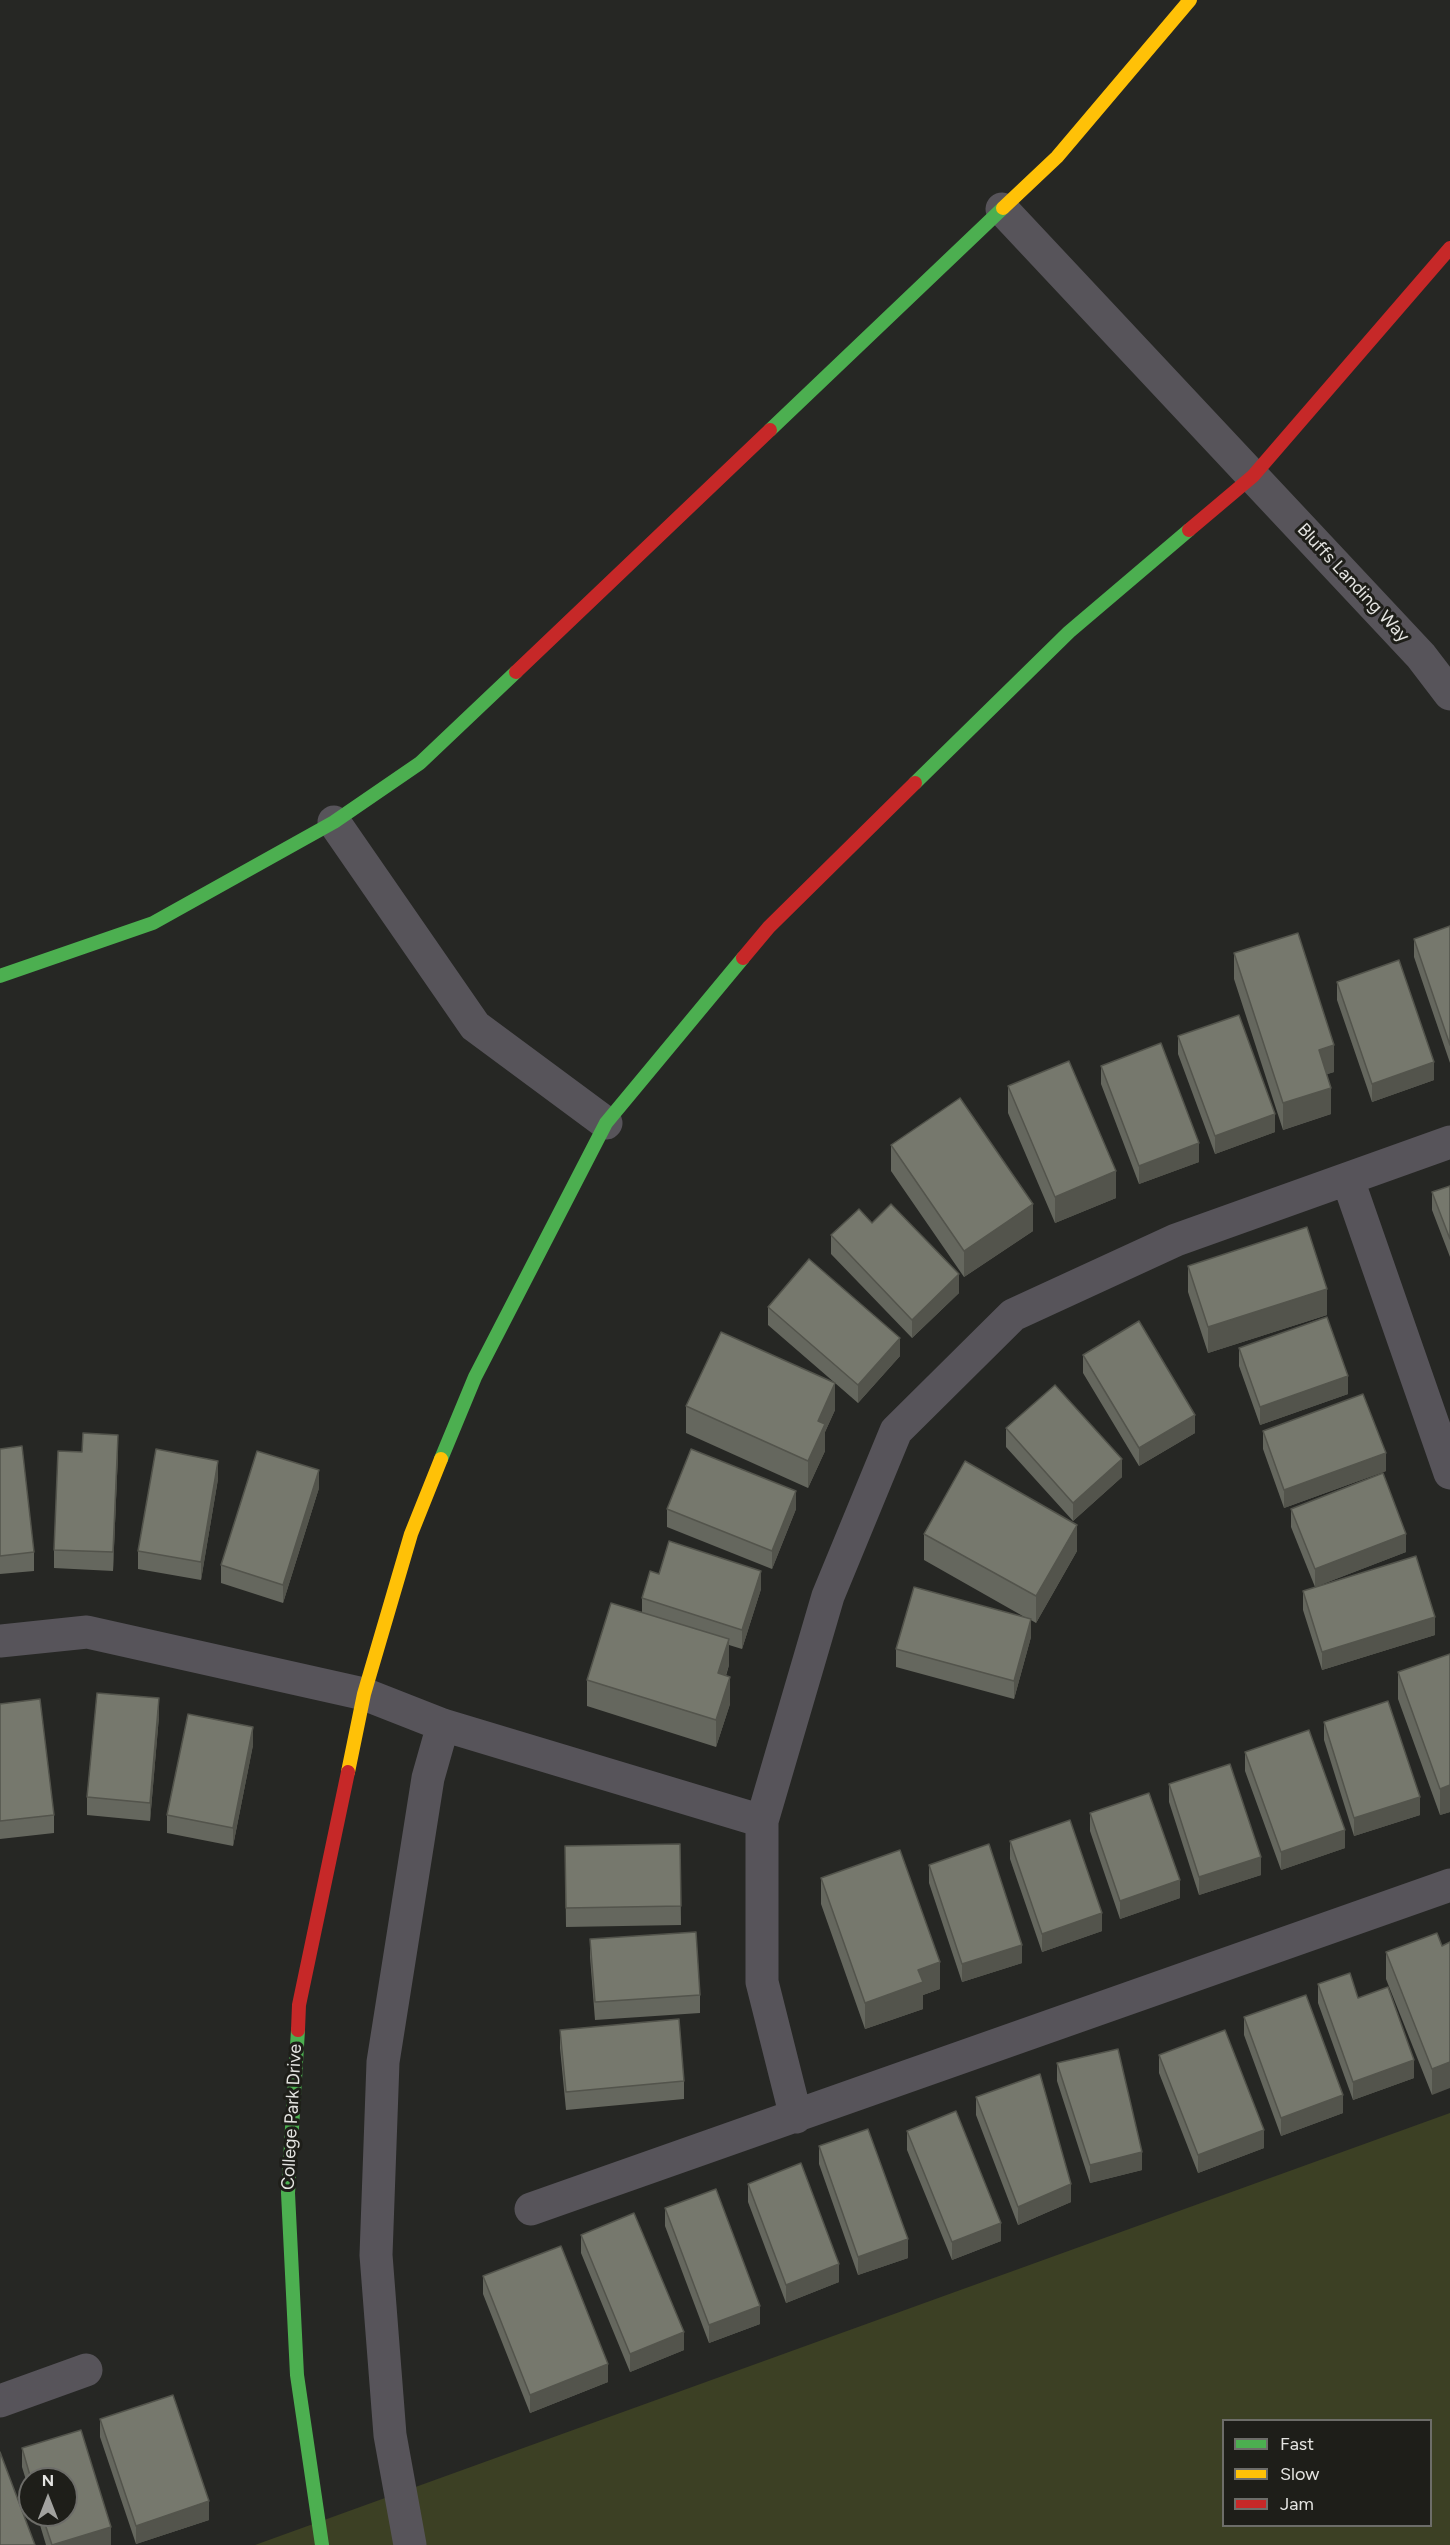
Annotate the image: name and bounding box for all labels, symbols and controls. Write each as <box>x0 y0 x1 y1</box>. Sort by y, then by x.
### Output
street label: Bluffs Landing Way <box>1292 519 1414 647</box>
street label: College Park Drive <box>277 2043 307 2191</box>
legend <box>1222 2419 1432 2527</box>
text: Fast <box>1280 2433 1314 2455</box>
text: Slow <box>1280 2463 1319 2485</box>
north arrow <box>18 2467 78 2527</box>
text: N <box>42 2471 54 2490</box>
text: Jam <box>1280 2493 1314 2515</box>

